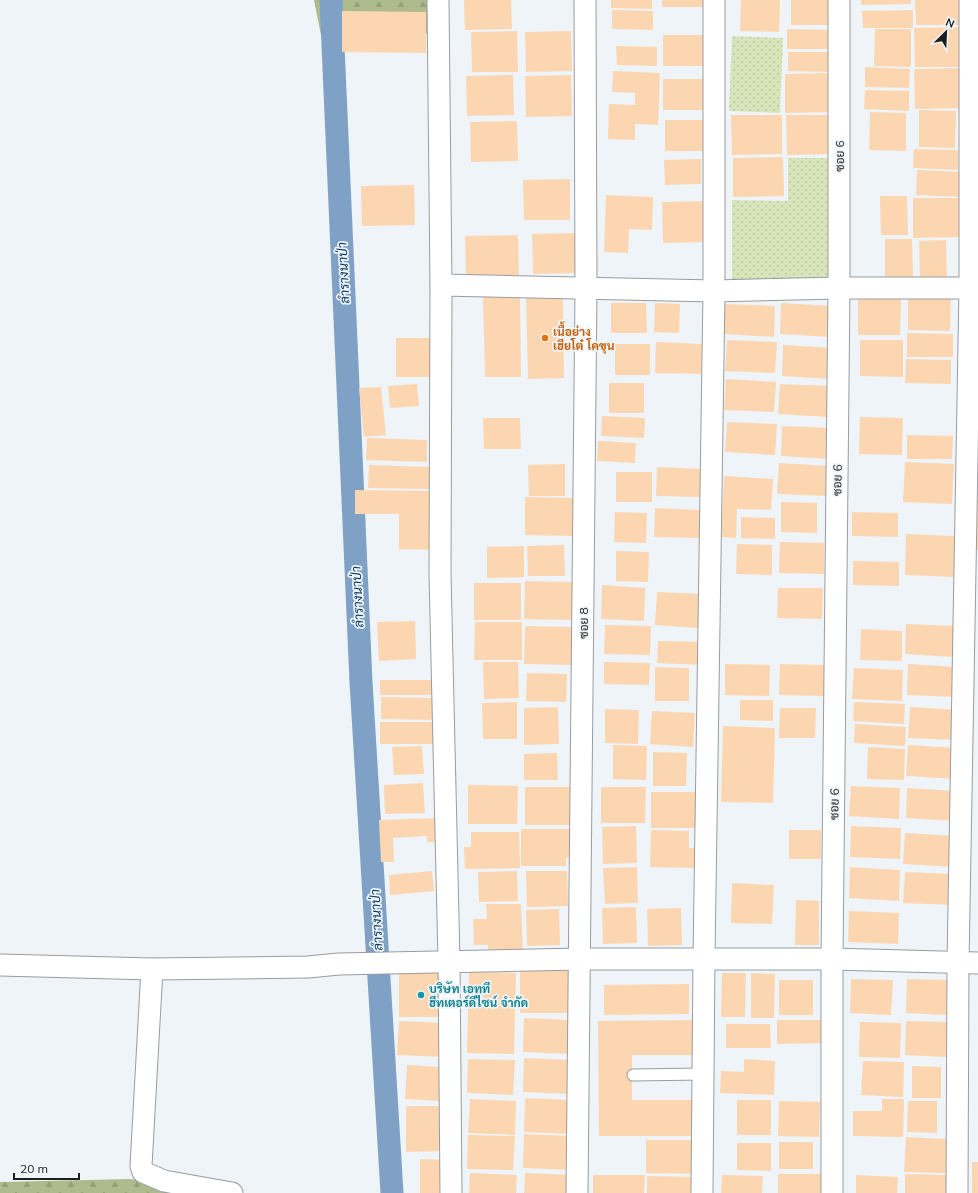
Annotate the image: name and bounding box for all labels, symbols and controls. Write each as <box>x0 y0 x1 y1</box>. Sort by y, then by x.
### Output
north arrow <box>926 12 966 52</box>
text: N <box>943 15 957 31</box>
street label: ซอย 6 <box>832 140 847 172</box>
water label: ลำรางนาป่า <box>333 242 353 304</box>
place label: เนื้อย่าง เฮียโต๋ โคขุน <box>553 321 615 354</box>
marker: เนื้อย่าง เฮียโต๋ โคขุน <box>540 333 550 343</box>
street label: ซอย 6 <box>829 464 845 496</box>
water label: ลำรางนาป่า <box>347 566 367 628</box>
street label: ซอย 8 <box>576 607 591 639</box>
street label: ซอย 6 <box>826 788 842 820</box>
water label: ลำรางนาป่า <box>366 889 386 951</box>
place label: บริษัท เอทูที ฮีทเตอร์ดีไซน์ จำกัด <box>429 981 528 1010</box>
marker: บริษัท เอทูที ฮีทเตอร์ดีไซน์ จำกัด <box>416 990 426 1000</box>
scale bar <box>14 1155 79 1181</box>
text: 20 m <box>20 1161 48 1176</box>

